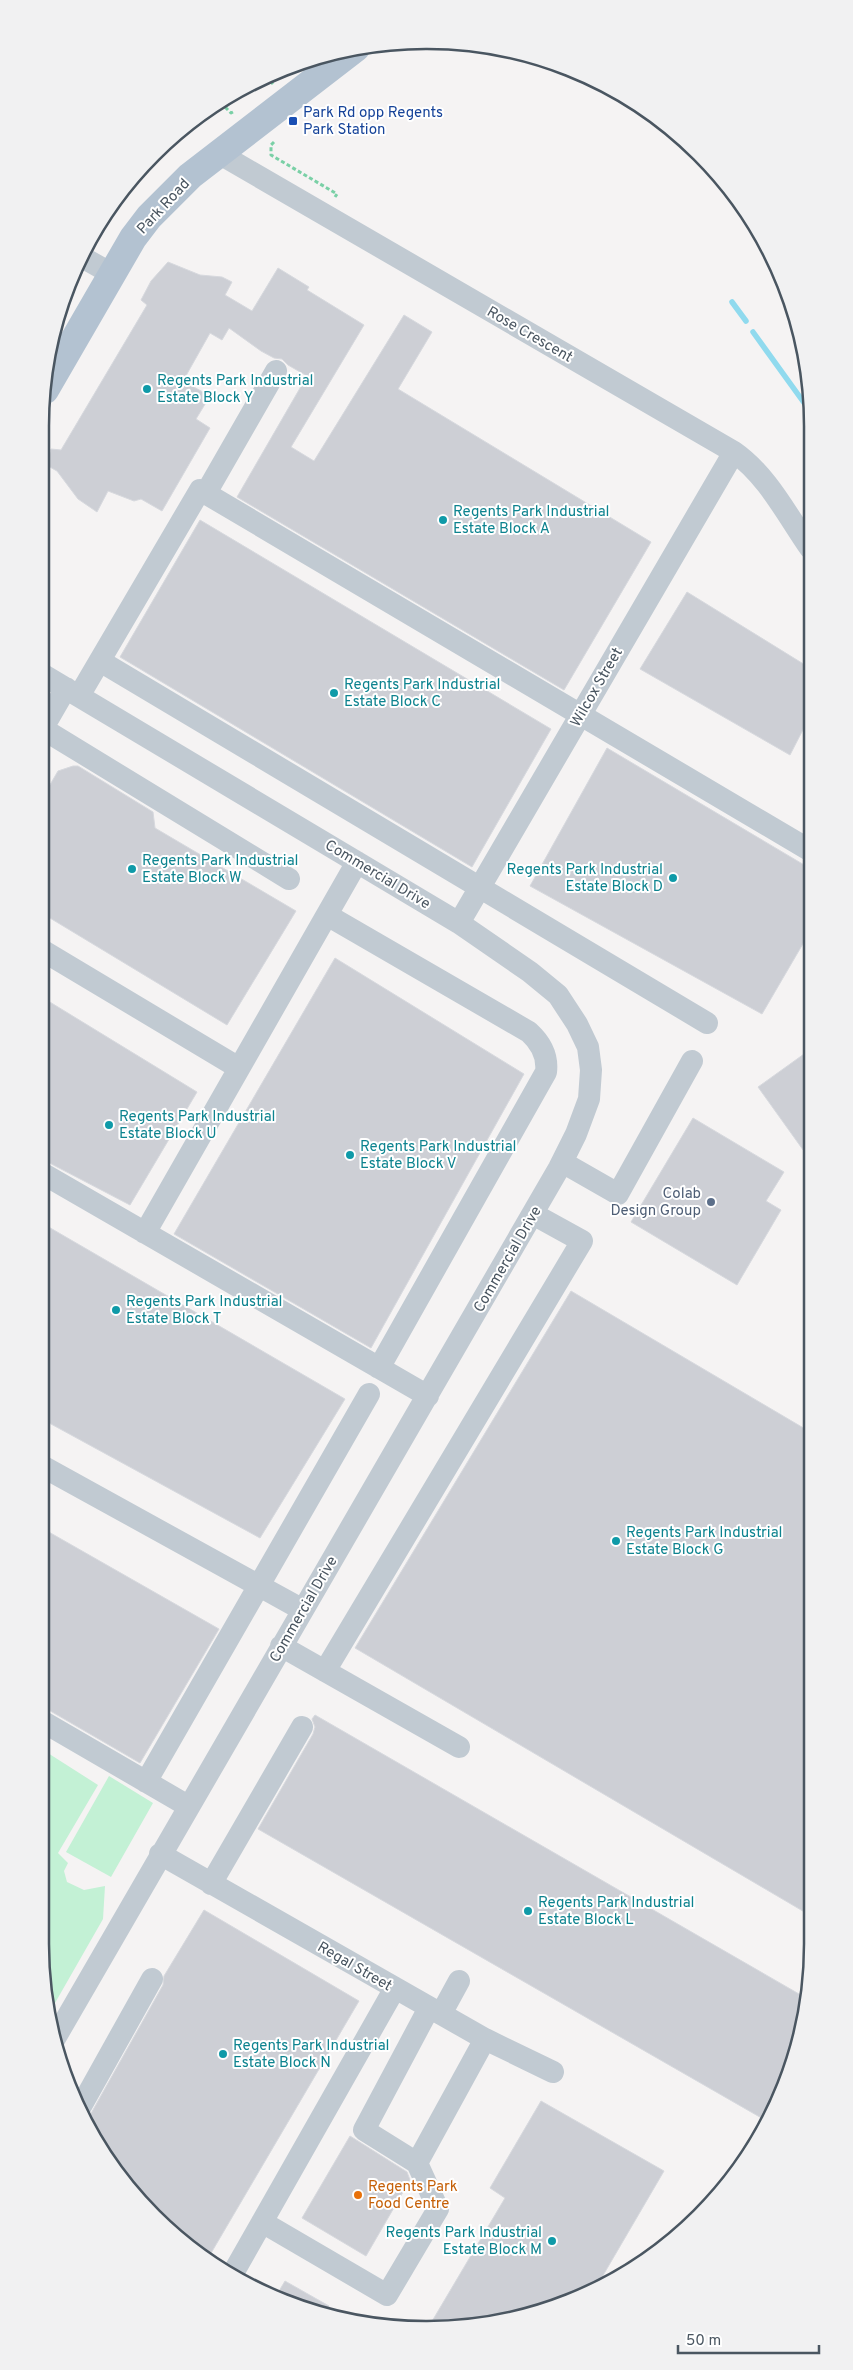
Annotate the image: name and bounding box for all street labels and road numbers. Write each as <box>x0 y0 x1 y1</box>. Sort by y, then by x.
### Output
street label: Park Road <box>134 175 195 239</box>
street label: Rose Crescent <box>483 303 576 368</box>
street label: Wilcox Street <box>567 645 628 731</box>
street label: Commercial Drive <box>321 836 433 914</box>
street label: Commercial Drive <box>470 1203 546 1316</box>
street label: Commercial Drive <box>266 1553 342 1666</box>
street label: Regal Street <box>313 1938 395 1996</box>

